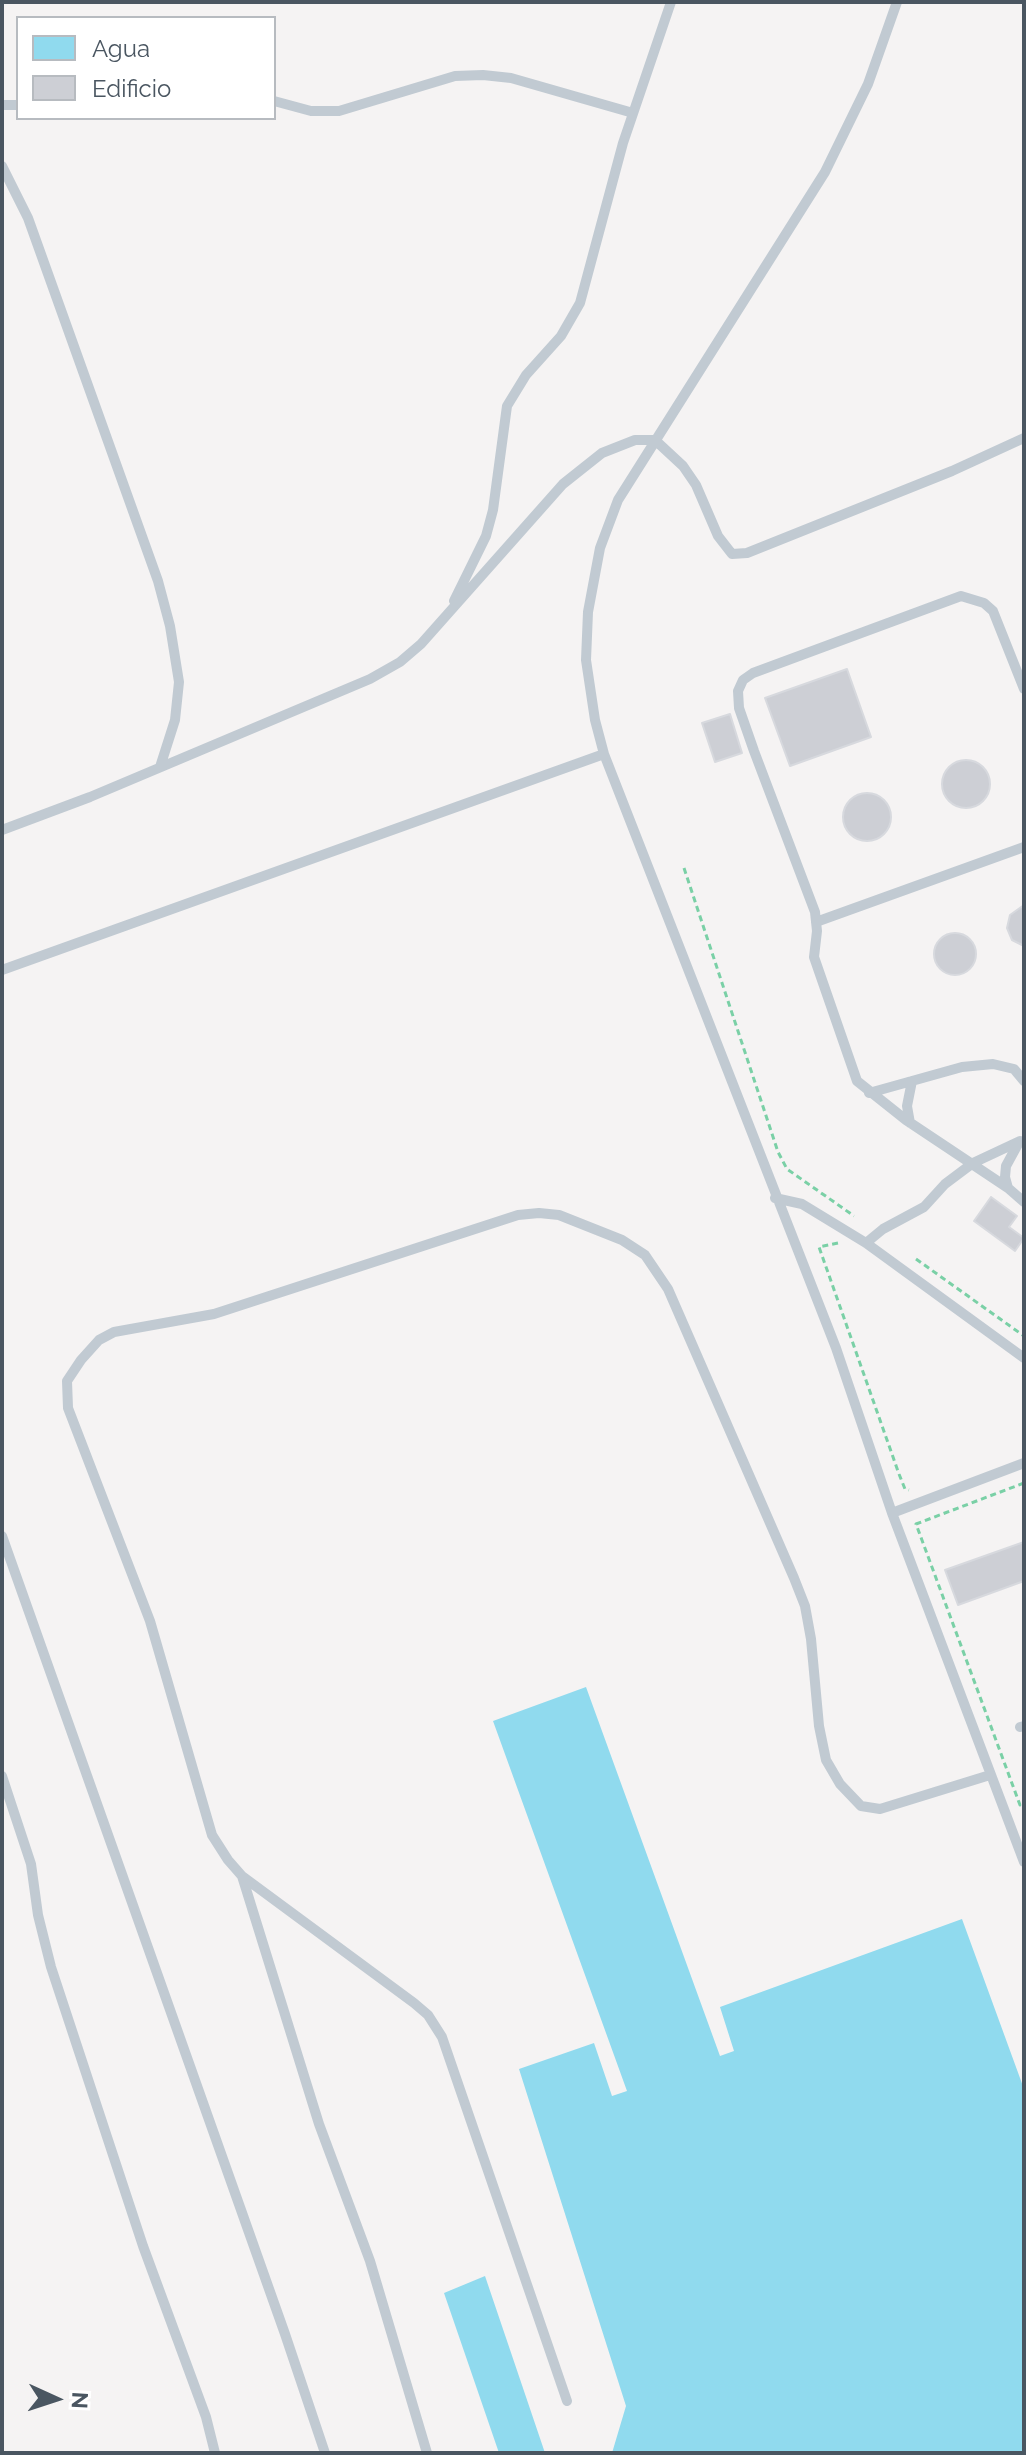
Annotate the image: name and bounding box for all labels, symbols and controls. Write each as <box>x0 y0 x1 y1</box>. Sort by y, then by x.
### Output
legend <box>16 16 276 120</box>
text: Agua <box>92 34 150 63</box>
text: Edificio <box>92 74 171 103</box>
north arrow <box>16 2359 96 2439</box>
text: N <box>67 2391 93 2409</box>

